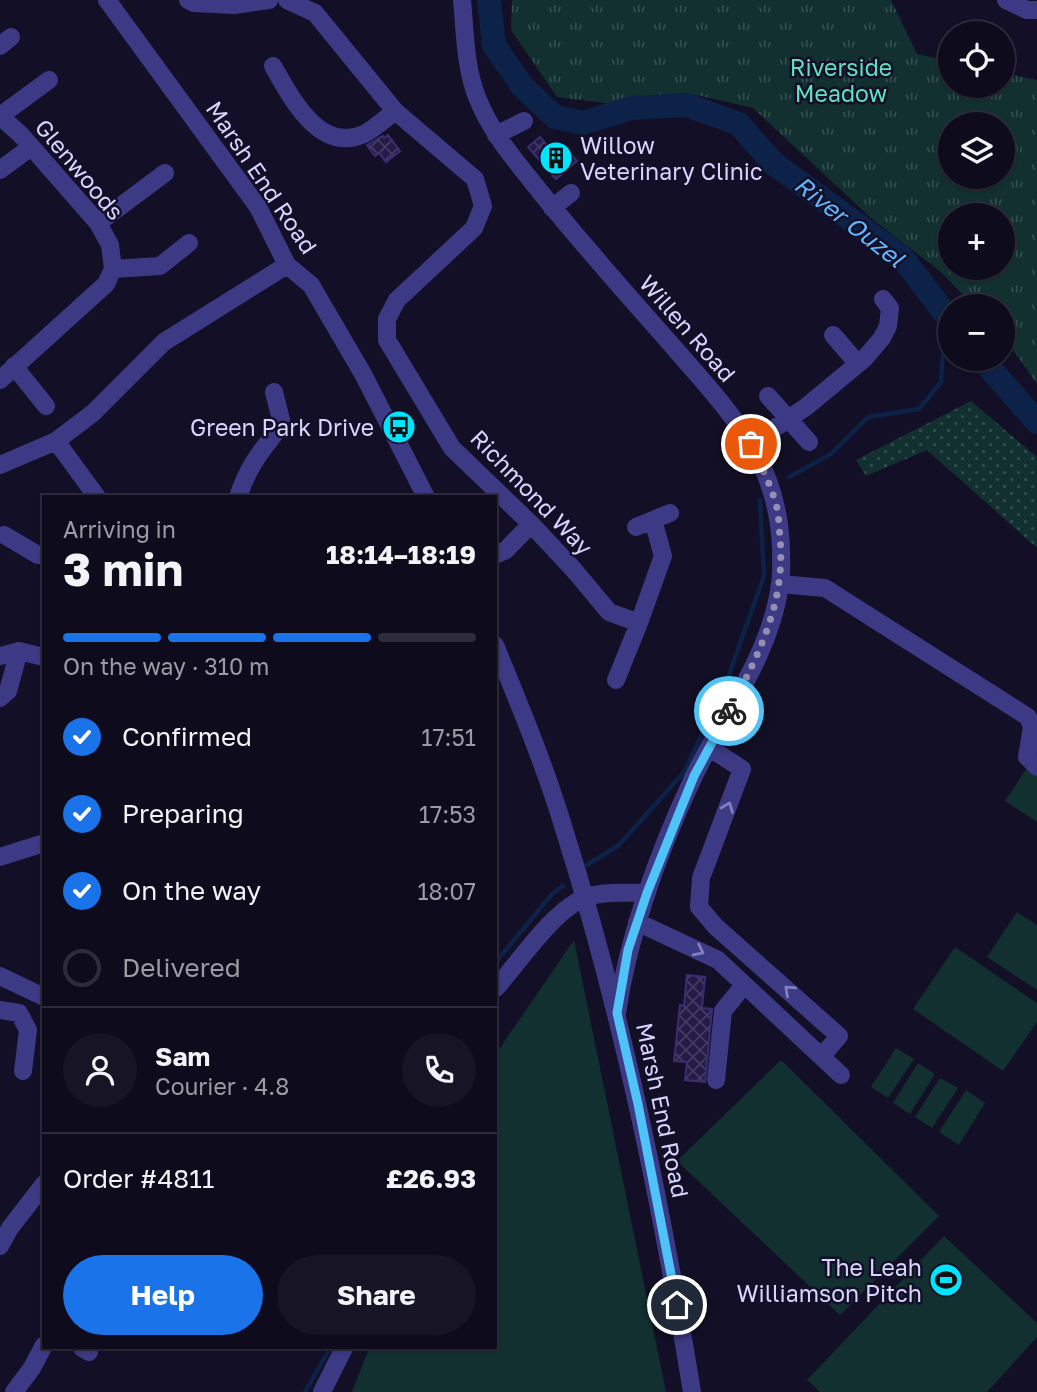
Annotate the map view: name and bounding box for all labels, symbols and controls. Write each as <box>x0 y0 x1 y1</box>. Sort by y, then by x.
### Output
map controls <box>938 21 1015 371</box>
button: locate <box>938 21 1015 98</box>
park label: Riverside Meadow <box>790 53 892 107</box>
street label: Marsh End Road <box>201 95 323 259</box>
button: layers <box>938 112 1015 189</box>
street label: Glenwoods <box>30 113 130 225</box>
place label: Willow Veterinary Clinic <box>580 131 762 185</box>
building icon: Willow Veterinary Clinic <box>537 139 575 177</box>
water label: River Ouzel <box>789 169 912 274</box>
button: + <box>938 203 1015 280</box>
street label: Willen Road <box>634 269 742 387</box>
button: − <box>938 294 1015 371</box>
bus stop icon: Green Park Drive <box>380 408 418 446</box>
place label: Green Park Drive <box>190 413 374 441</box>
pin <box>721 414 781 474</box>
street label: Richmond Way <box>465 424 599 561</box>
icon: bag <box>732 425 770 463</box>
text: Arriving in <box>63 515 176 543</box>
text: 18:14–18:19 <box>326 539 476 570</box>
text: 3 min <box>63 541 183 596</box>
text: On the way · 310 m <box>63 652 269 680</box>
courier <box>694 676 764 746</box>
icon: bike <box>710 692 748 730</box>
icon: check <box>63 718 101 756</box>
text: Confirmed <box>122 721 252 752</box>
text: 17:51 <box>421 723 476 751</box>
icon: check <box>63 795 101 833</box>
text: Preparing <box>122 798 244 829</box>
text: 17:53 <box>419 800 476 828</box>
one-way arrow <box>719 802 733 814</box>
icon: check <box>63 872 101 910</box>
text: On the way <box>122 875 261 906</box>
text: 18:07 <box>417 877 476 905</box>
one-way arrow <box>692 943 704 957</box>
text: Delivered <box>122 952 241 983</box>
one-way arrow <box>784 986 797 999</box>
street label: Marsh End Road <box>631 1020 695 1200</box>
button: person <box>63 1033 137 1107</box>
button: phone <box>402 1033 476 1107</box>
text: Sam <box>155 1041 210 1072</box>
text: Courier · 4.8 <box>155 1072 289 1100</box>
text: Order #4811 <box>63 1163 214 1194</box>
text: £26.93 <box>386 1163 476 1194</box>
place label: The Leah Williamson Pitch <box>737 1253 922 1307</box>
button: Help <box>63 1255 263 1335</box>
button: Share <box>277 1255 476 1335</box>
sports icon: The Leah Williamson Pitch <box>927 1261 965 1299</box>
pin <box>647 1275 707 1335</box>
icon: home <box>658 1286 696 1324</box>

